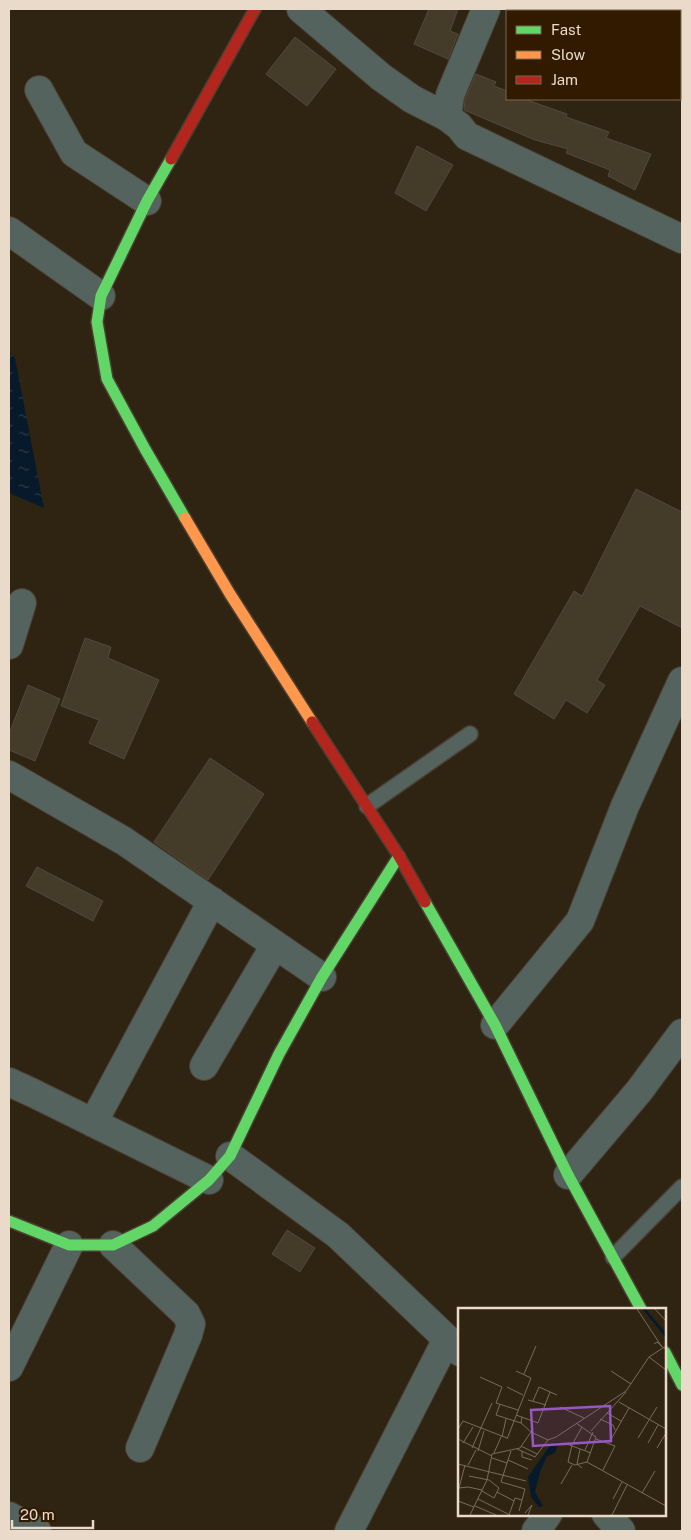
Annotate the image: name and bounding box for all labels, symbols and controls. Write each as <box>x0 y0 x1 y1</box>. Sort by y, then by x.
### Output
legend <box>506 10 681 100</box>
text: Fast <box>551 21 581 38</box>
text: Slow <box>551 46 586 63</box>
text: Jam <box>551 71 578 88</box>
inset map <box>458 1308 666 1515</box>
scale bar <box>12 1498 94 1530</box>
text: 20 m <box>20 1506 55 1523</box>

